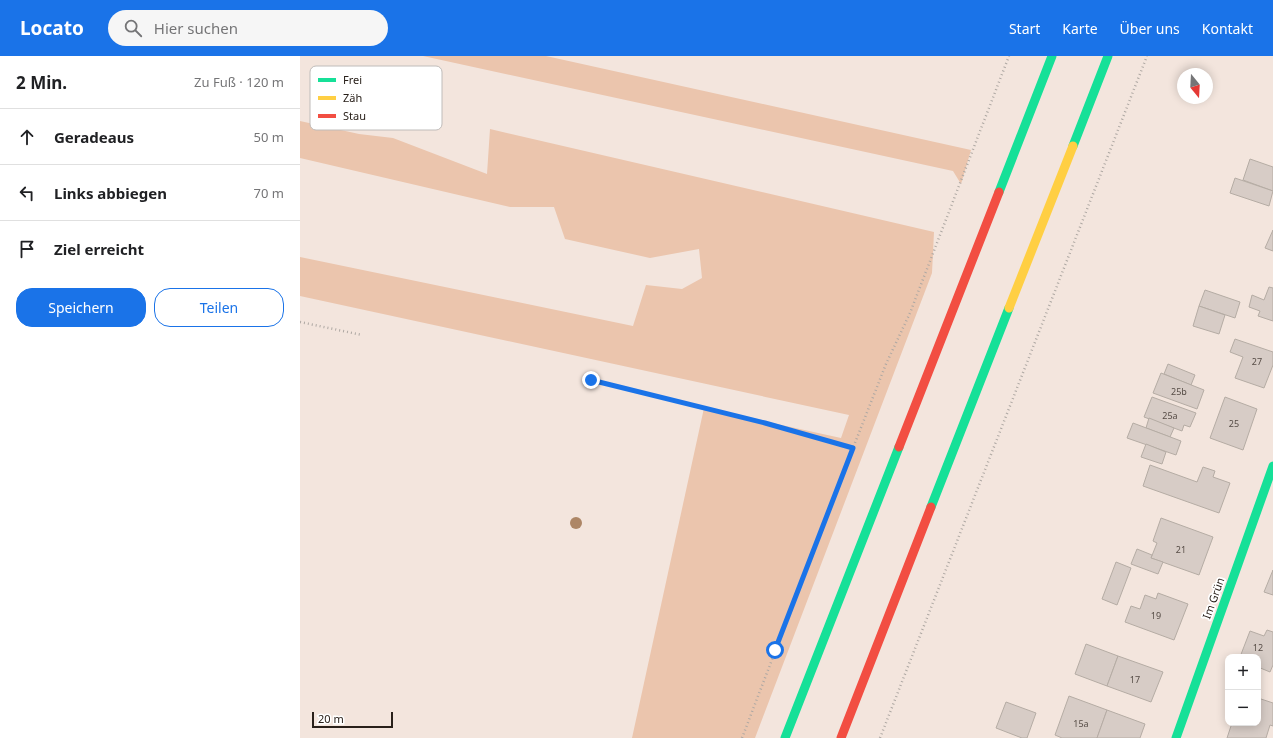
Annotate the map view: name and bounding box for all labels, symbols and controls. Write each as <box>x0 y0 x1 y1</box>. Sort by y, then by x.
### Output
search box <box>108 10 388 46</box>
text: Locato <box>20 15 84 41</box>
icon: search <box>122 17 144 39</box>
text: Hier suchen <box>154 18 238 38</box>
text: Start <box>1009 19 1040 38</box>
text: Karte <box>1062 19 1098 38</box>
text: Über uns <box>1120 19 1180 38</box>
text: Kontakt <box>1202 19 1253 38</box>
legend <box>310 66 442 130</box>
north arrow <box>1177 68 1213 104</box>
text: 2 Min. <box>16 71 67 94</box>
text: Frei <box>343 72 362 87</box>
text: Zu Fuß · 120 m <box>194 73 284 91</box>
text: Zäh <box>343 90 362 105</box>
text: Stau <box>343 108 366 123</box>
icon: ahead <box>16 126 38 148</box>
text: Geradeaus <box>54 127 134 147</box>
text: 50 m <box>254 128 284 146</box>
icon: left <box>16 182 38 204</box>
text: Links abbiegen <box>54 183 167 203</box>
text: 70 m <box>254 184 284 202</box>
icon: arrive <box>16 238 38 260</box>
text: Ziel erreicht <box>54 239 144 259</box>
button: Speichern <box>16 288 146 327</box>
button: Teilen <box>154 288 284 327</box>
house number: 27 <box>1252 355 1262 368</box>
route end <box>582 371 600 389</box>
house number: 25b <box>1171 385 1187 398</box>
house number: 25a <box>1162 409 1178 422</box>
house number: 25 <box>1229 417 1239 430</box>
house number: 21 <box>1176 543 1186 556</box>
street label: Im Grün <box>1199 575 1227 621</box>
house number: 19 <box>1151 609 1161 622</box>
route start <box>766 641 784 659</box>
house number: 12 <box>1253 641 1263 654</box>
map controls <box>1225 654 1261 726</box>
button: + <box>1225 654 1261 690</box>
house number: 17 <box>1130 673 1140 686</box>
button: − <box>1225 690 1261 726</box>
scale bar <box>312 710 393 729</box>
text: 20 m <box>318 711 344 726</box>
house number: 15a <box>1073 717 1089 730</box>

